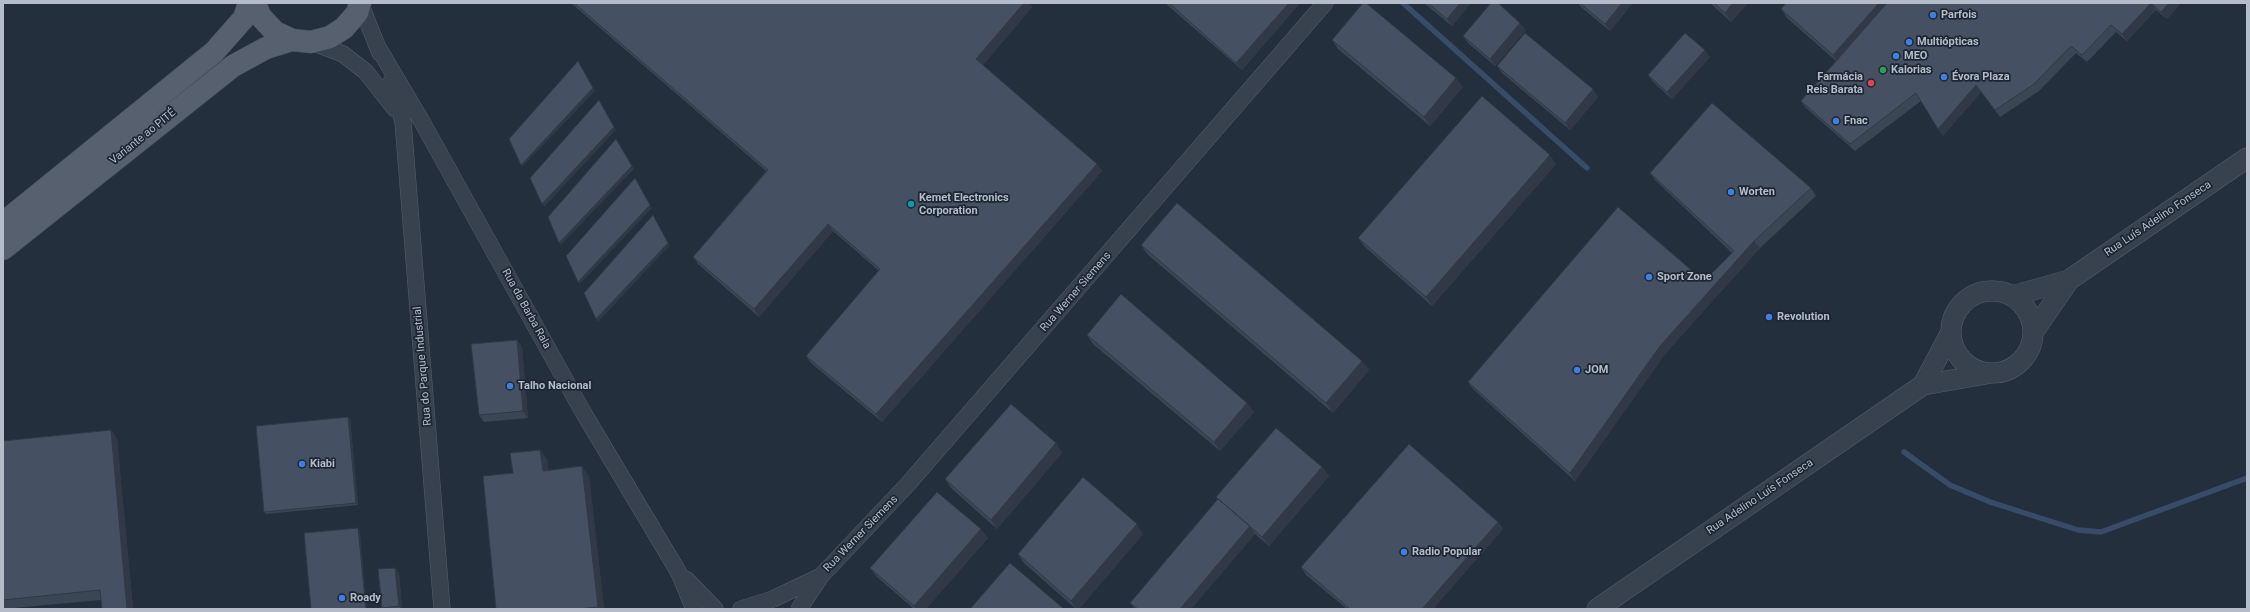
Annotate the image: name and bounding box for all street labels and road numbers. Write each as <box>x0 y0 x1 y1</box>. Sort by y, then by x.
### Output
street label: Variante ao PITÉ <box>107 106 179 168</box>
street label: Rua Luís Adelino Fonseca <box>2102 178 2214 260</box>
street label: Rua Werner Siemens <box>1038 249 1114 335</box>
street label: Rua da Barba Rala <box>499 267 553 351</box>
street label: Rua do Parque Industrial <box>411 306 435 426</box>
street label: Rua Adelino Luís Fonseca <box>1704 456 1816 538</box>
street label: Rua Werner Siemens <box>821 493 901 575</box>

